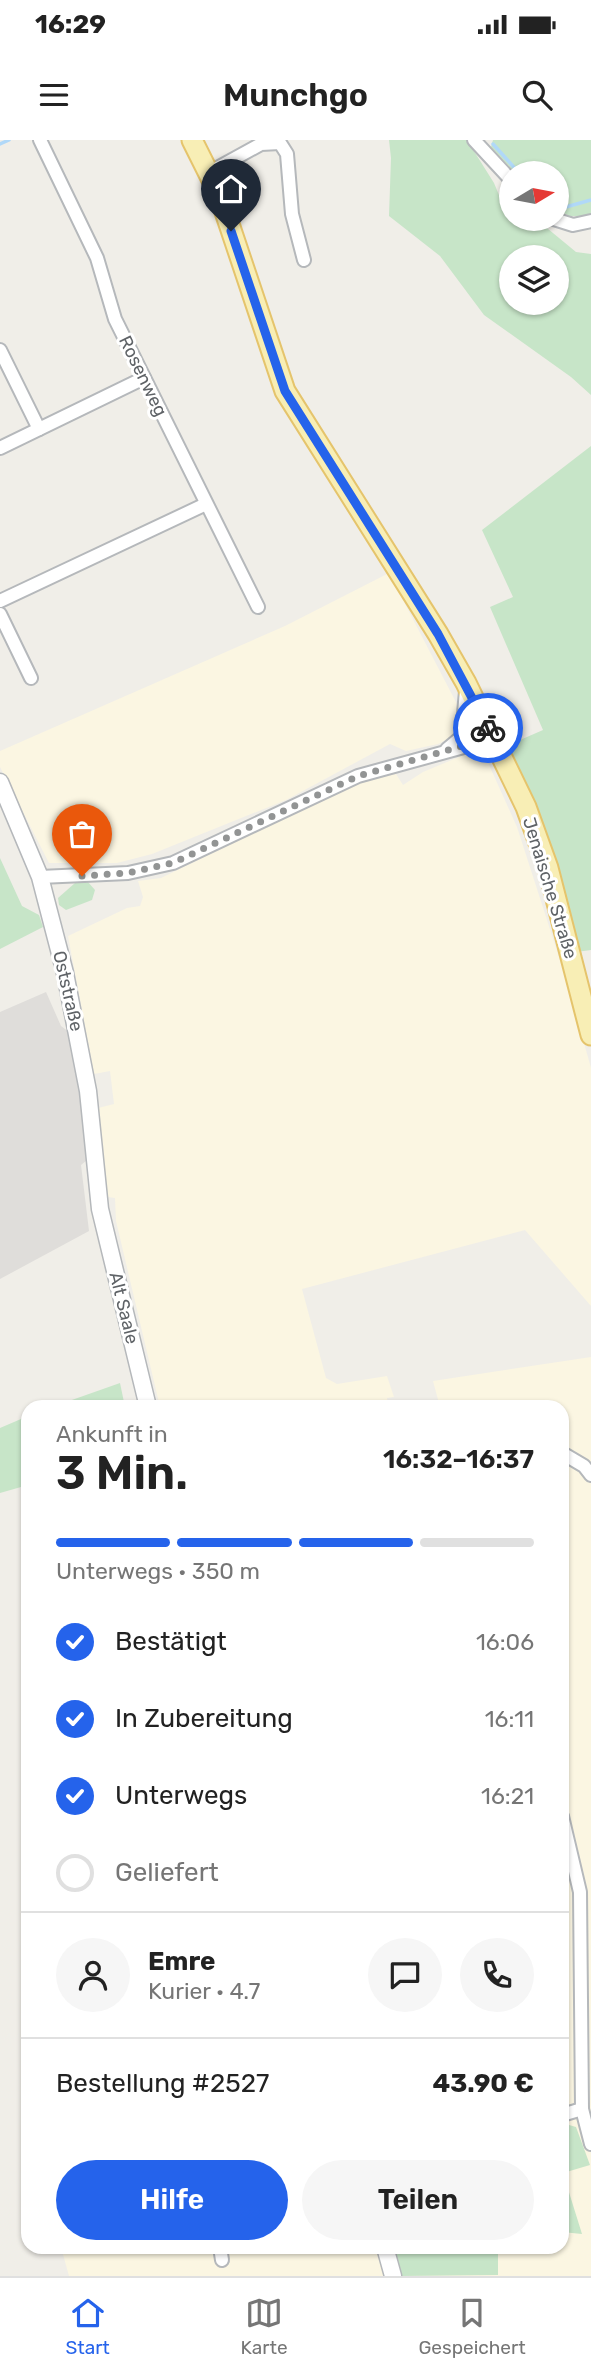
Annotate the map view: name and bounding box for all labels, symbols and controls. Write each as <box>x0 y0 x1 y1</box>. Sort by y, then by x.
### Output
text: 16:29 <box>35 9 106 40</box>
icon: menu <box>35 76 73 114</box>
text: Munchgo <box>223 76 368 114</box>
icon: search <box>518 76 556 114</box>
pin <box>201 159 261 231</box>
north arrow <box>499 161 569 231</box>
map controls <box>499 161 569 315</box>
icon: home <box>212 170 250 208</box>
button: layers <box>499 245 569 315</box>
street label: Rosenweg <box>114 332 172 420</box>
courier <box>453 693 523 763</box>
icon: bike <box>469 709 507 747</box>
pin <box>52 804 112 876</box>
icon: bag <box>63 815 101 853</box>
street label: Jenaische Straße <box>518 815 582 961</box>
street label: Oststraße <box>48 949 88 1033</box>
street label: Alt Saale <box>104 1270 144 1346</box>
text: Ankunft in <box>56 1420 168 1448</box>
text: 16:32–16:37 <box>383 1444 534 1475</box>
text: 3 Min. <box>56 1446 188 1501</box>
text: Unterwegs · 350 m <box>56 1557 260 1585</box>
icon: check <box>56 1623 94 1661</box>
text: Bestätigt <box>115 1626 227 1657</box>
text: 16:06 <box>476 1628 534 1656</box>
icon: check <box>56 1700 94 1738</box>
text: In Zubereitung <box>115 1703 293 1734</box>
text: 16:11 <box>485 1705 534 1733</box>
icon: check <box>56 1777 94 1815</box>
text: Unterwegs <box>115 1780 247 1811</box>
text: 16:21 <box>481 1782 534 1810</box>
text: Geliefert <box>115 1857 219 1888</box>
button: person <box>56 1938 130 2012</box>
button: chat <box>368 1938 442 2012</box>
button: phone <box>460 1938 534 2012</box>
text: Emre <box>148 1946 216 1977</box>
text: Kurier · 4.7 <box>148 1977 260 2005</box>
text: Bestellung #2527 <box>56 2068 269 2099</box>
text: 43.90 € <box>432 2068 534 2099</box>
button: Hilfe <box>56 2160 288 2240</box>
button: Teilen <box>302 2160 534 2240</box>
tab: Start <box>65 2294 110 2359</box>
tab: Karte <box>241 2294 288 2359</box>
tab: Gespeichert <box>418 2294 526 2359</box>

